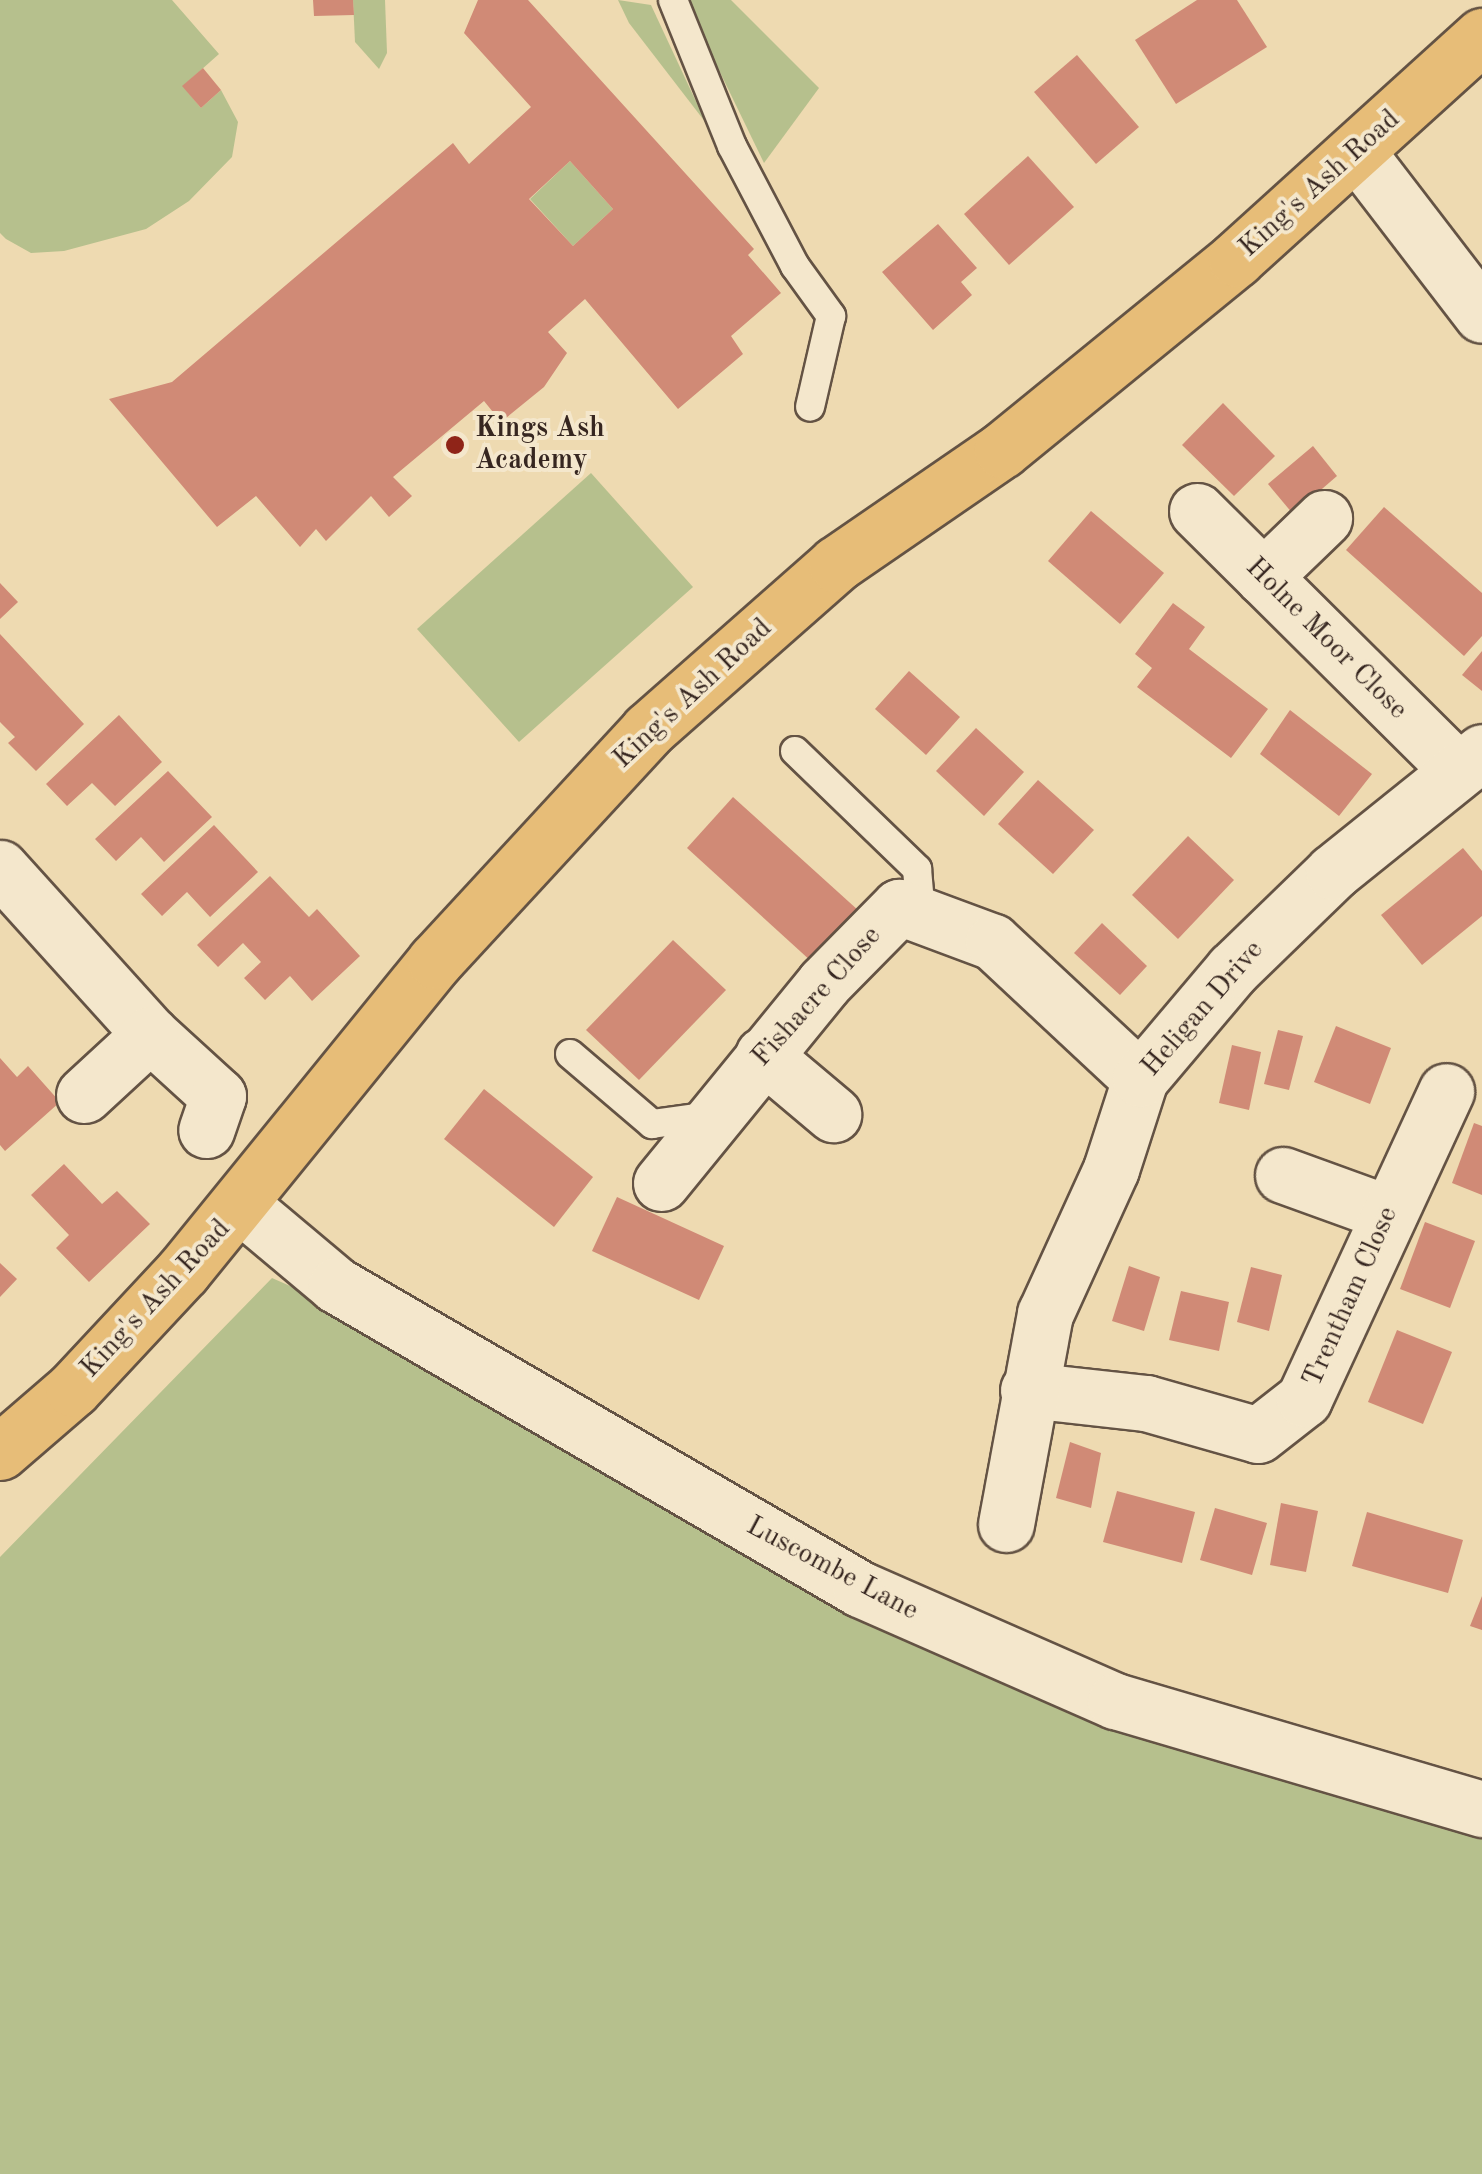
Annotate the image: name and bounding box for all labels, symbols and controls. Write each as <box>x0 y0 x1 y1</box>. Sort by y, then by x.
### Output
street label: King's Ash Road <box>1233 103 1407 265</box>
place label: Kings Ash Academy <box>475 412 605 478</box>
marker: Kings Ash Academy <box>444 434 466 456</box>
street label: Holne Moor Close <box>1238 551 1414 727</box>
street label: King's Ash Road <box>607 612 779 776</box>
street label: Fishacre Close <box>745 920 889 1074</box>
street label: Heligan Drive <box>1135 934 1271 1084</box>
street label: Trentham Close <box>1296 1202 1406 1392</box>
street label: King's Ash Road <box>74 1213 238 1385</box>
street label: Luscombe Lane <box>740 1510 924 1628</box>

